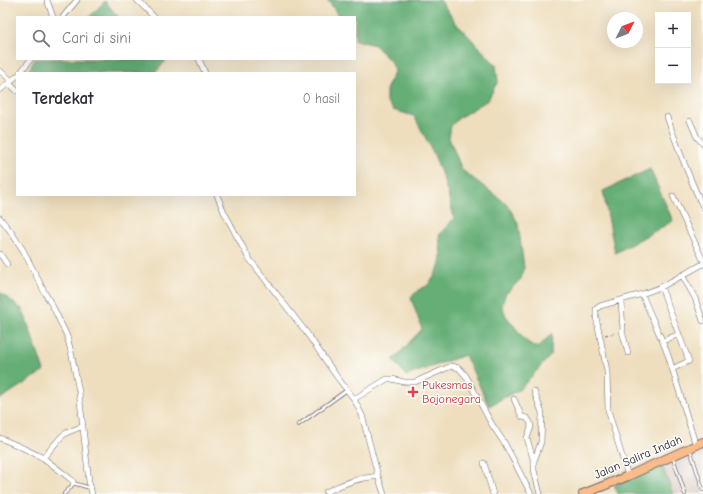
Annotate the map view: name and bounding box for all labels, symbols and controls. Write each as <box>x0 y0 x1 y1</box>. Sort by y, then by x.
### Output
north arrow <box>607 12 643 48</box>
map controls <box>655 12 691 84</box>
button: + <box>655 12 691 48</box>
search box <box>16 16 356 60</box>
icon: search <box>30 27 52 49</box>
text: Cari di sini <box>62 29 131 47</box>
button: − <box>655 48 691 84</box>
text: Terdekat <box>32 89 94 108</box>
text: 0 hasil <box>303 91 340 106</box>
place label: Pukesmas Bojonegara <box>422 378 481 406</box>
marker: Pukesmas Bojonegara <box>407 386 419 398</box>
street label: Jalan Salira Indah <box>592 432 684 482</box>

